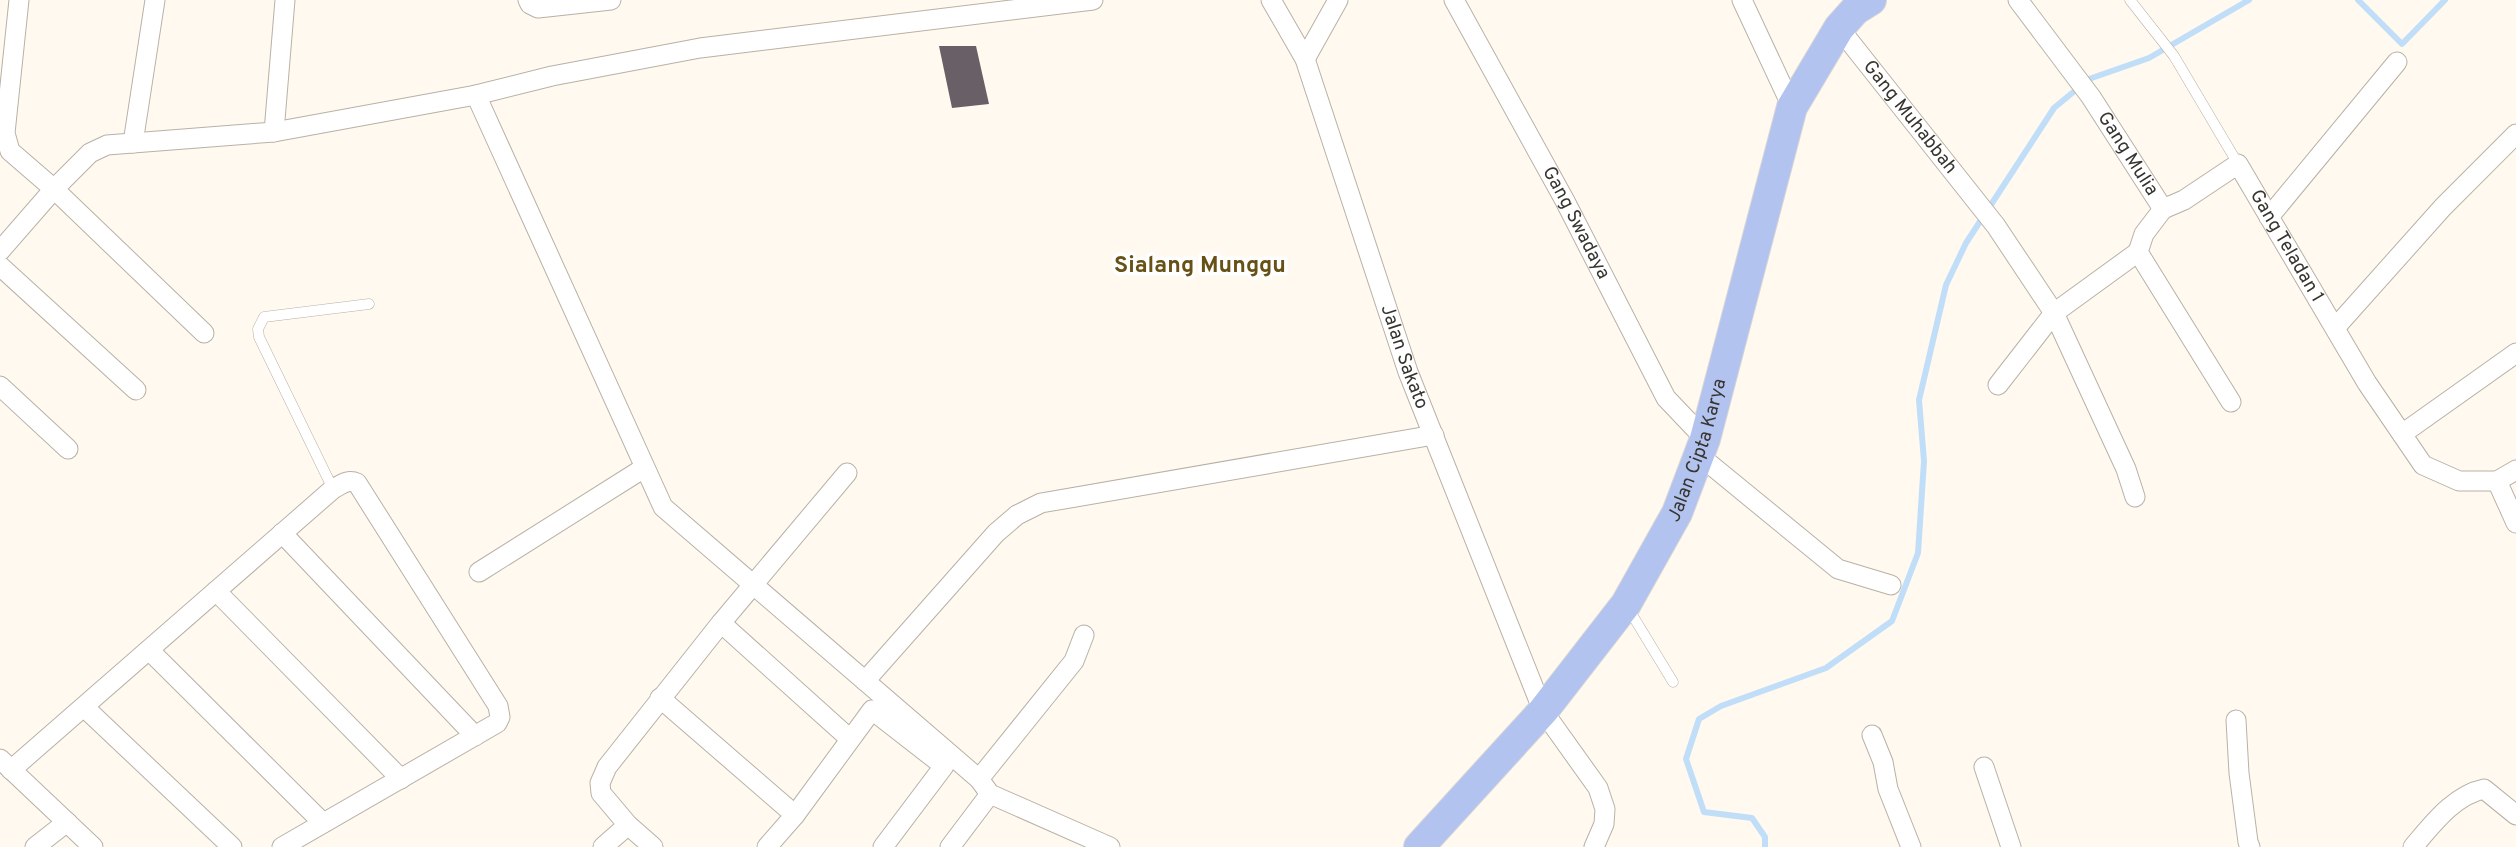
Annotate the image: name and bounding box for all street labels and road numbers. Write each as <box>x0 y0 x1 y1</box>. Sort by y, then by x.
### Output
street label: Gang Muhabbah <box>1857 56 1962 179</box>
street label: Gang Mulia <box>2092 107 2163 200</box>
street label: Gang Swadaya <box>1536 162 1615 283</box>
street label: Gang Teladan 1 <box>2244 185 2329 307</box>
street label: Jalan Sakato <box>1375 302 1434 413</box>
street label: Jalan Cipta Karya <box>1662 376 1732 526</box>

